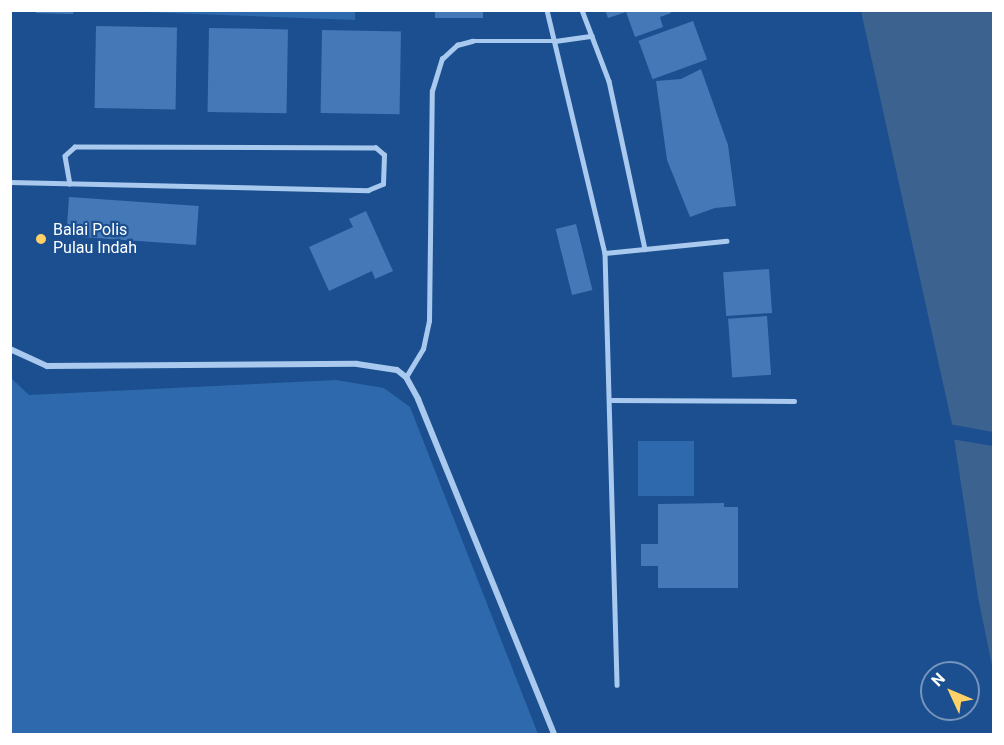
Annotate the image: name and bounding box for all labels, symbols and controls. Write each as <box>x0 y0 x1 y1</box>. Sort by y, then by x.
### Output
place label: Balai Polis Pulau Indah <box>53 220 137 258</box>
marker: Balai Polis Pulau Indah <box>34 232 48 246</box>
north arrow <box>920 661 980 721</box>
text: N <box>927 669 949 690</box>

